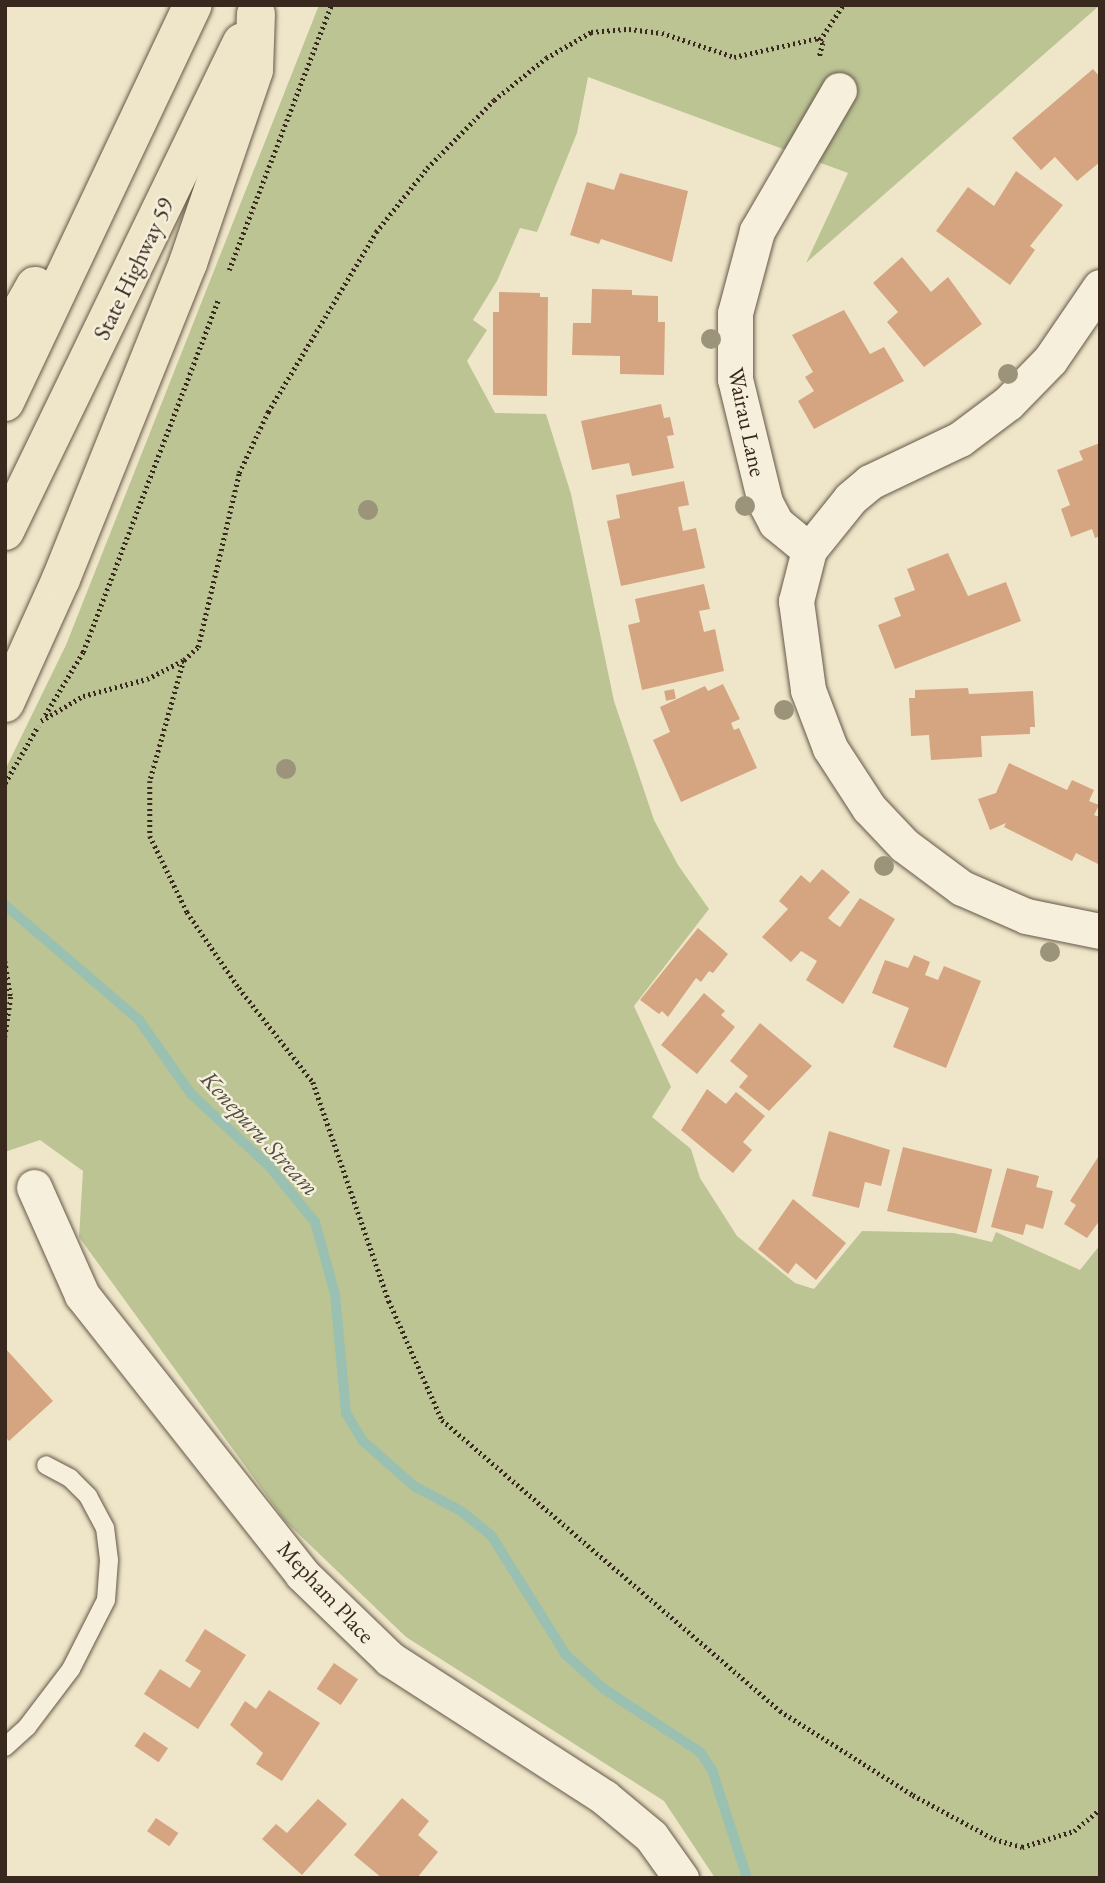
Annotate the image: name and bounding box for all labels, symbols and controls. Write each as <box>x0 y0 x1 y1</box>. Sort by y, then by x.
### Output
street label: State Highway 59 <box>88 194 180 344</box>
street label: Wairau Lane <box>722 365 772 479</box>
water label: Kenepuru Stream <box>195 1065 325 1201</box>
street label: Mepham Place <box>272 1535 380 1649</box>

